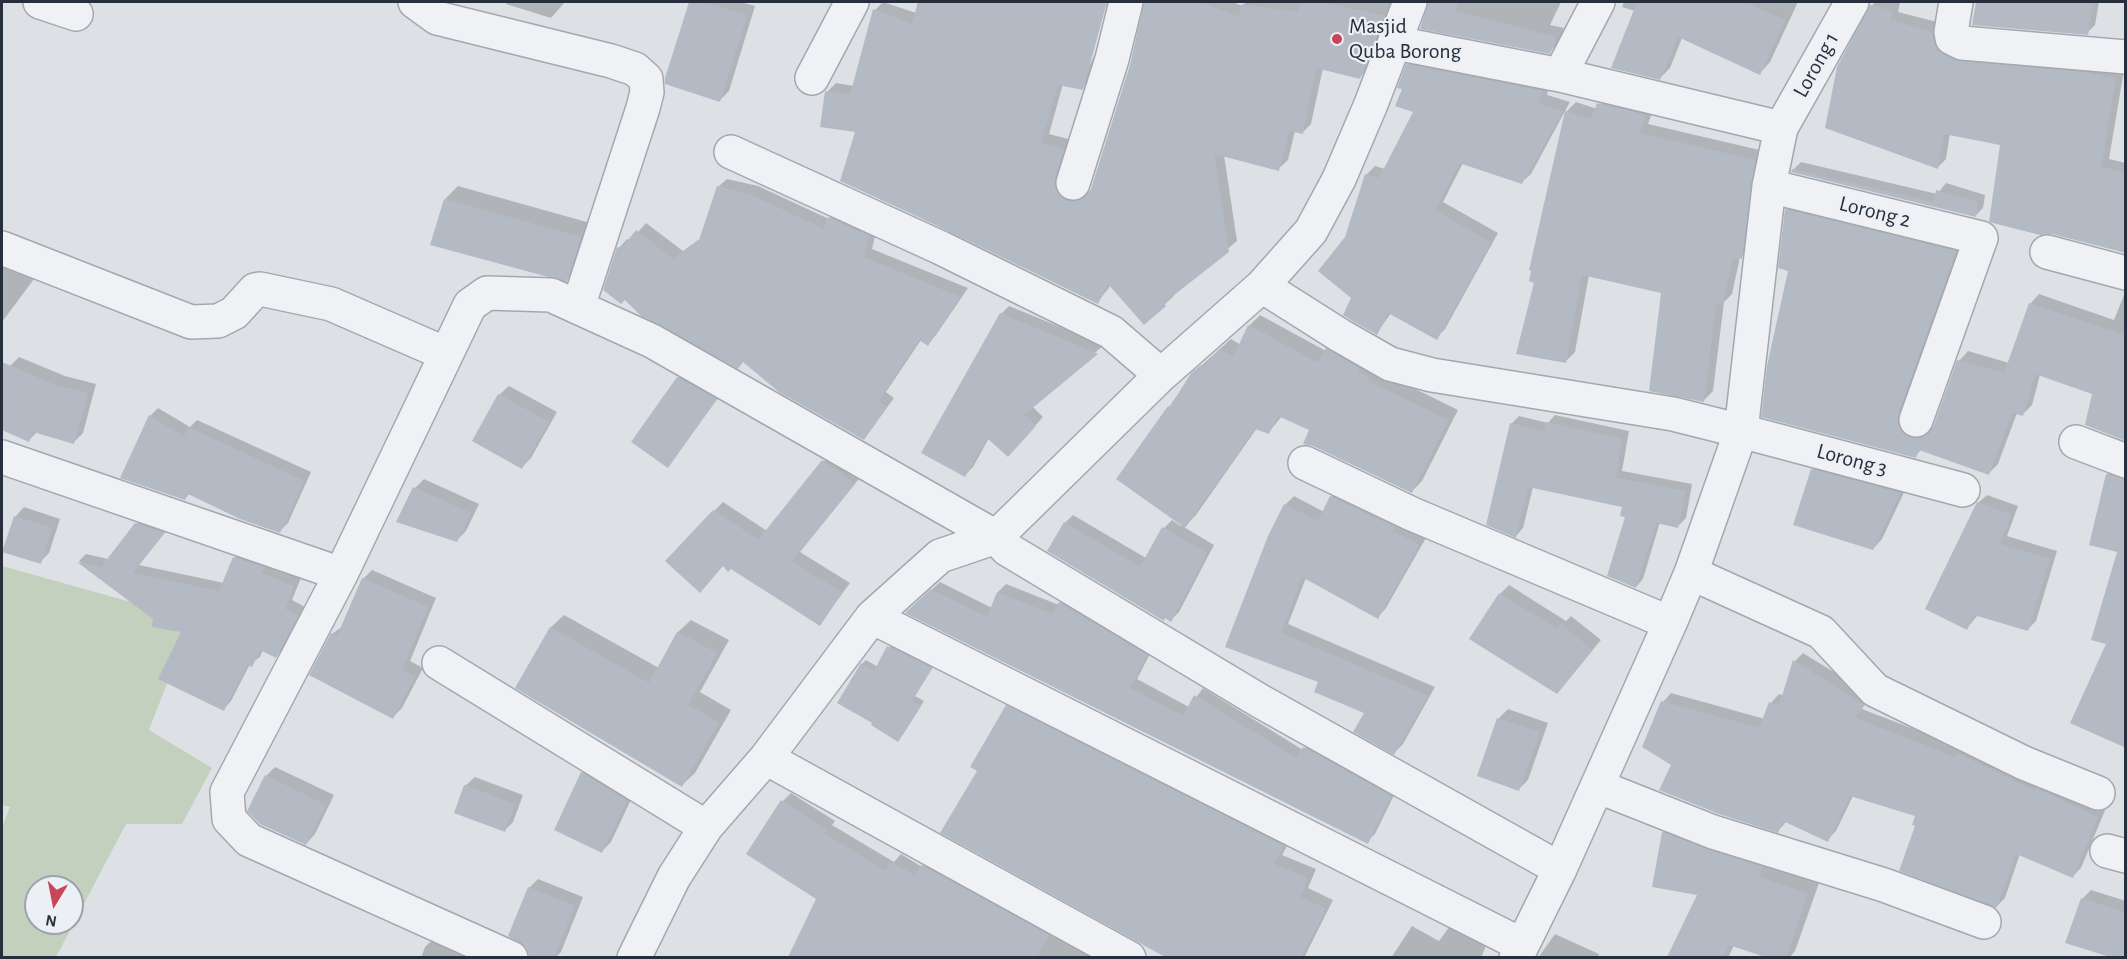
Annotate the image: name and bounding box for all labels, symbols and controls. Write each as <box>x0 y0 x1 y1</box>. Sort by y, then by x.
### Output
place label: Masjid Quba Borong <box>1349 13 1461 64</box>
street label: Lorong 1 <box>1787 28 1845 102</box>
marker: Masjid Quba Borong <box>1330 32 1344 46</box>
street label: Lorong 2 <box>1836 190 1914 234</box>
street label: Lorong 3 <box>1814 438 1890 482</box>
north arrow <box>24 875 84 935</box>
text: N <box>44 912 58 930</box>

